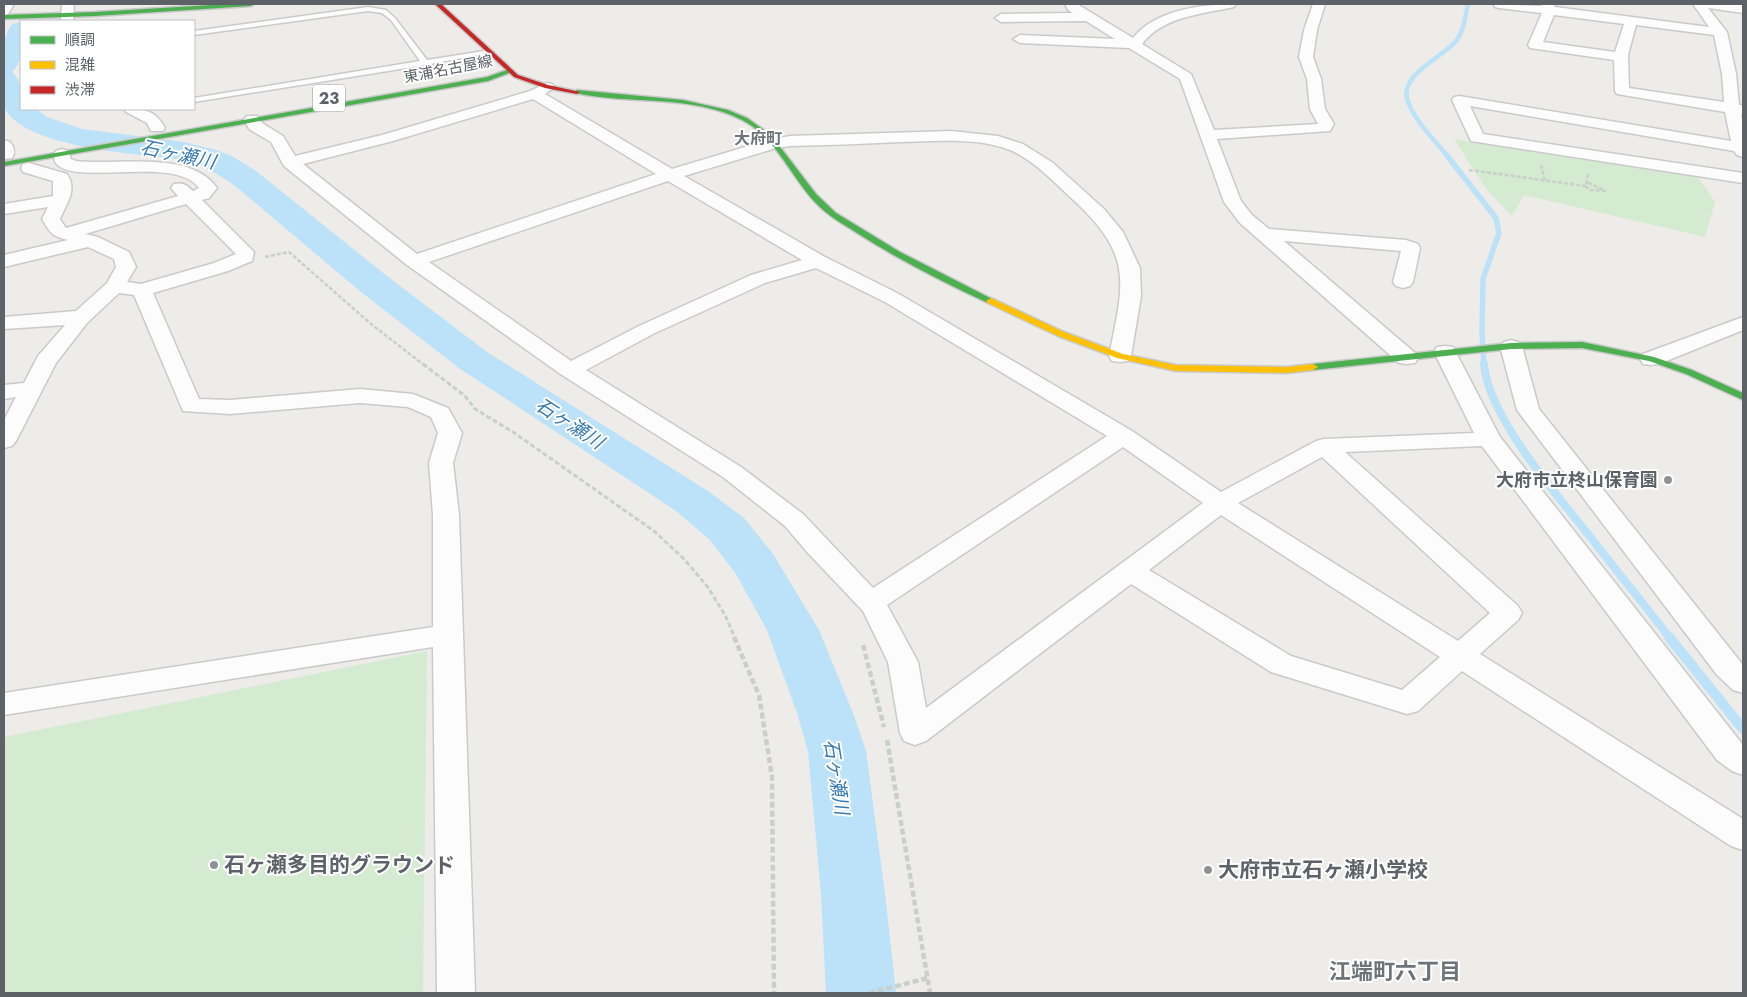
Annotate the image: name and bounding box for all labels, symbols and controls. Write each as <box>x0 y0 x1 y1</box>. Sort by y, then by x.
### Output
legend <box>20 20 195 110</box>
text: 順調 <box>65 29 95 51</box>
street label: 東浦名古屋線 <box>402 50 494 88</box>
text: 混雑 <box>65 54 95 76</box>
text: 渋滞 <box>65 79 95 101</box>
road number: 23 <box>313 85 345 112</box>
district label: 大府町 <box>734 127 782 150</box>
water label: 石ヶ瀬川 <box>138 133 220 176</box>
water label: 石ヶ瀬川 <box>530 391 611 457</box>
place label: 大府市立柊山保育園 <box>1496 467 1658 493</box>
marker: 大府市立柊山保育園 <box>1662 474 1674 486</box>
water label: 石ヶ瀬川 <box>817 737 856 819</box>
place label: 石ヶ瀬多目的グラウンド <box>224 850 455 880</box>
place label: 大府市立石ヶ瀬小学校 <box>1218 855 1428 885</box>
marker: 石ヶ瀬多目的グラウンド <box>208 859 220 871</box>
marker: 大府市立石ヶ瀬小学校 <box>1202 864 1214 876</box>
district label: 江端町六丁目 <box>1329 955 1461 987</box>

